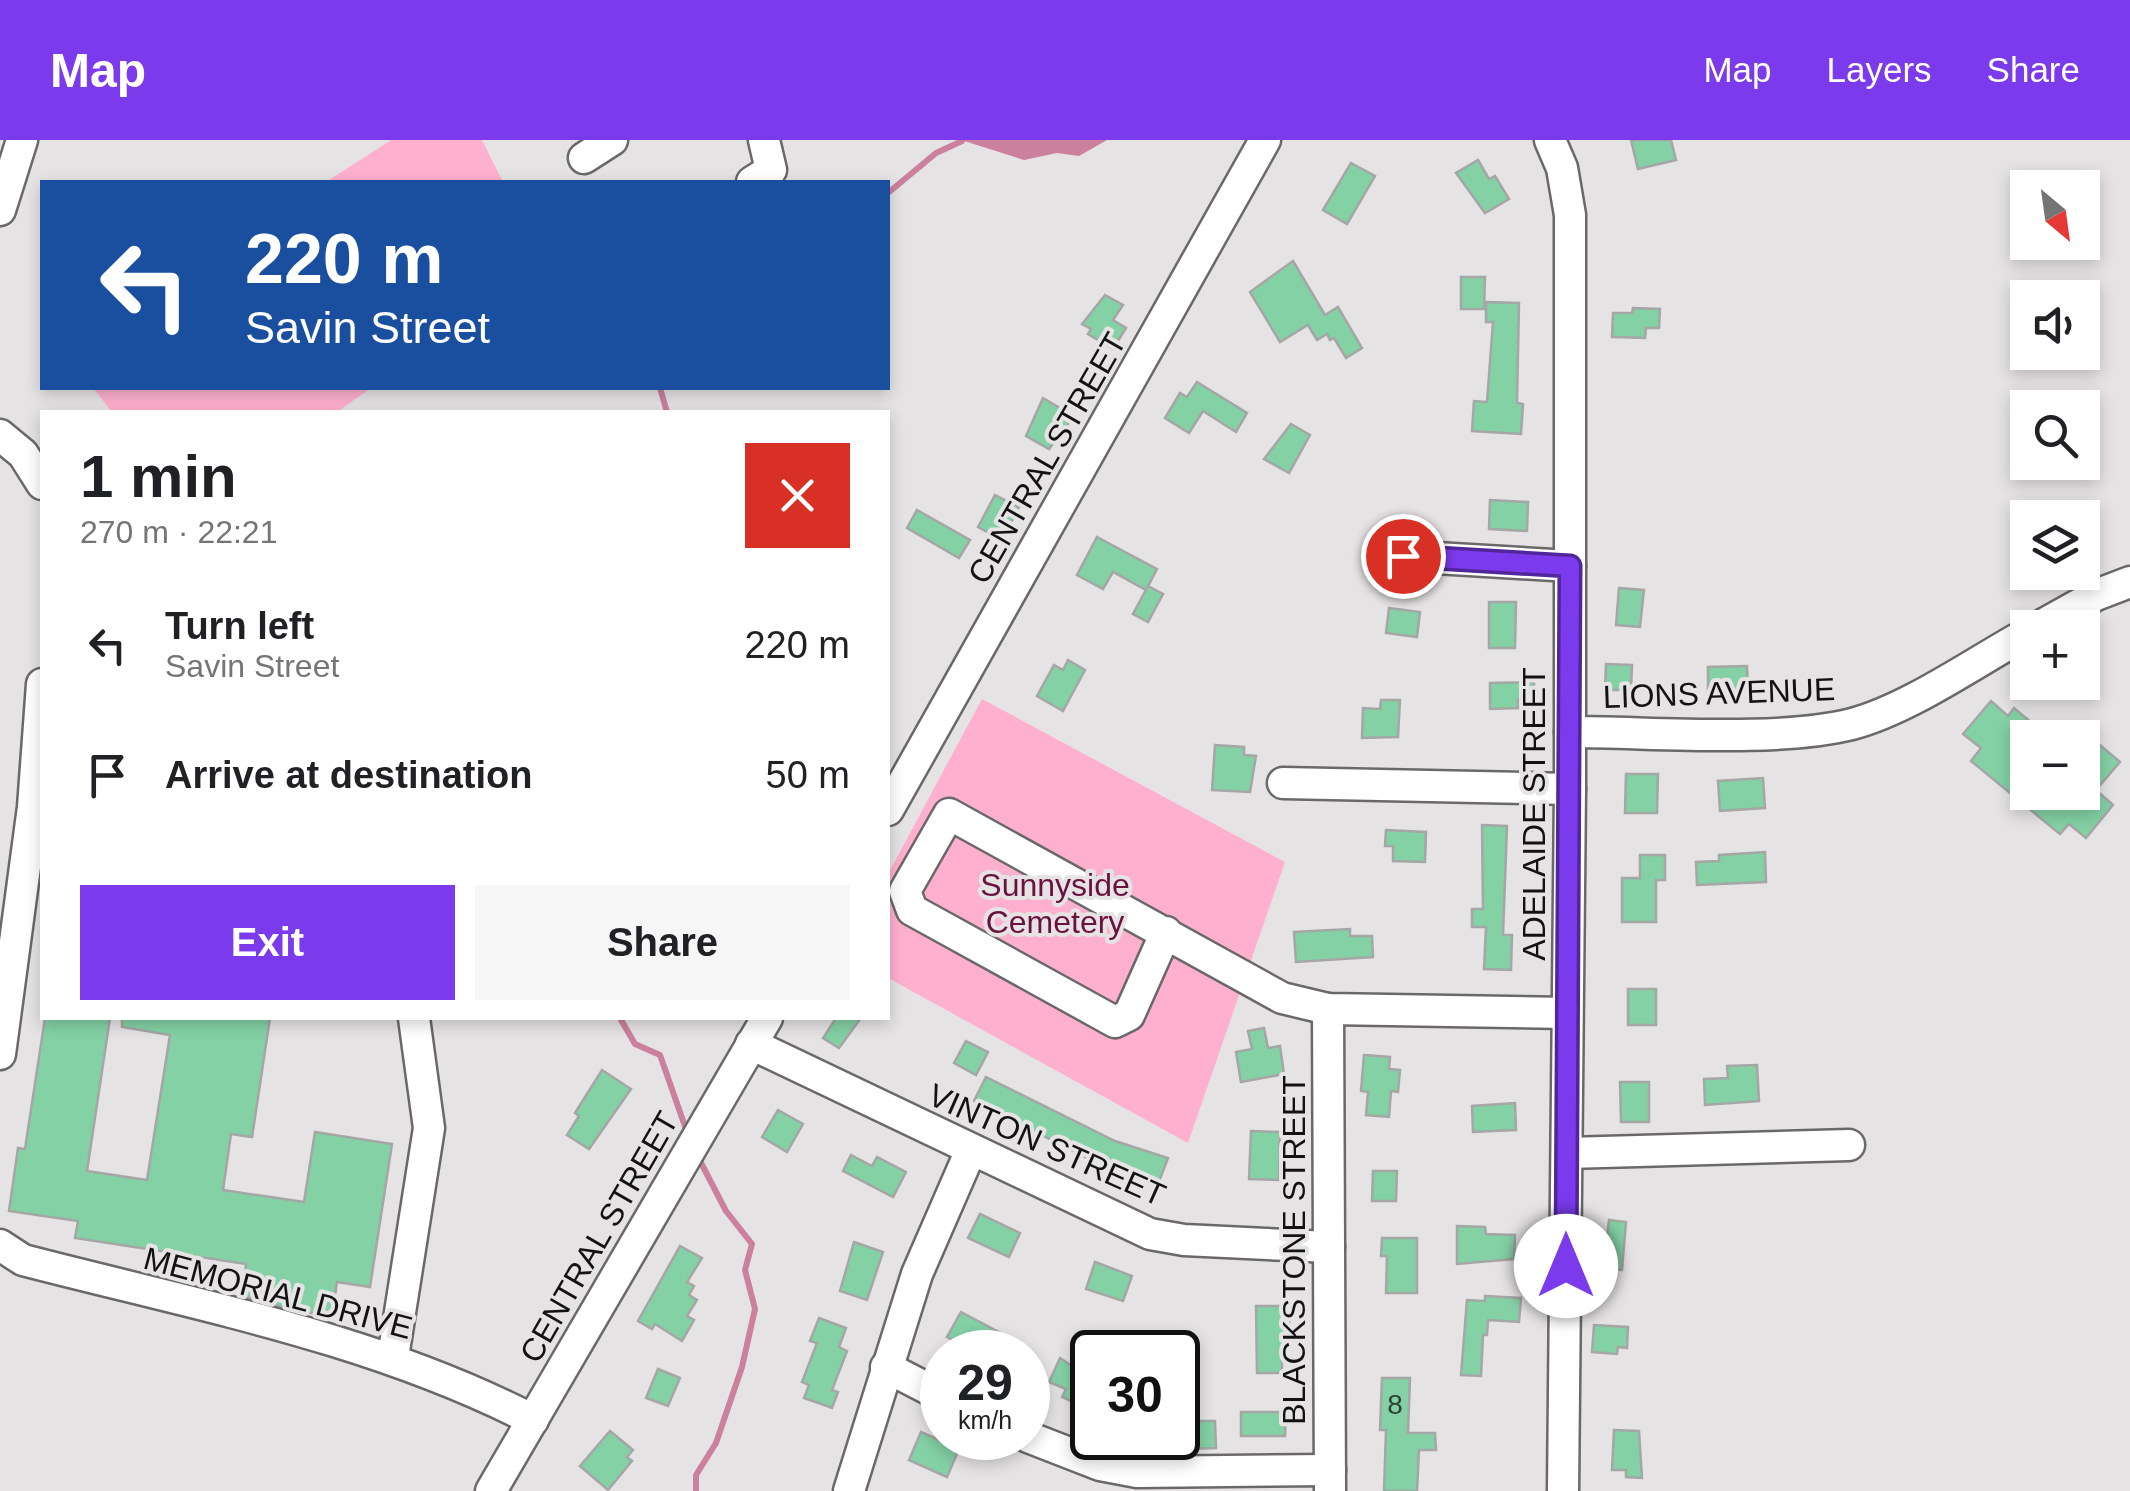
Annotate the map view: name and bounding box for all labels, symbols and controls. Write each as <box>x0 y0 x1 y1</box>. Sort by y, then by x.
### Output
text: Map <box>50 44 146 97</box>
text: Map <box>1703 50 1772 89</box>
text: Layers <box>1827 50 1932 89</box>
text: Share <box>1987 50 2080 89</box>
north arrow <box>2010 170 2100 260</box>
map controls <box>2010 170 2100 810</box>
icon: left <box>80 220 210 350</box>
text: 220 m <box>245 220 443 298</box>
button: sound <box>2010 280 2100 370</box>
text: Savin Street <box>245 302 490 353</box>
street label: CENTRAL STREET <box>961 326 1133 590</box>
button: search <box>2010 390 2100 480</box>
text: 1 min <box>80 443 237 510</box>
button: close <box>745 443 850 548</box>
button: layers <box>2010 500 2100 590</box>
text: 270 m · 22:21 <box>80 514 277 550</box>
pin <box>1361 514 1446 599</box>
icon: arrive <box>1376 529 1431 584</box>
text: Turn left <box>165 605 314 647</box>
button: + <box>2010 610 2100 700</box>
icon: left <box>80 618 135 673</box>
text: 220 m <box>744 624 850 666</box>
text: Savin Street <box>165 648 339 684</box>
street label: ADELAIDE STREET <box>1516 667 1552 961</box>
street label: LIONS AVENUE <box>1602 671 1836 715</box>
button: − <box>2010 720 2100 810</box>
icon: arrive <box>80 748 135 803</box>
text: Arrive at destination <box>165 754 532 796</box>
text: 50 m <box>766 754 850 796</box>
park label: Sunnyside Cemetery <box>980 867 1130 940</box>
button: Exit <box>80 885 455 1000</box>
button: Share <box>475 885 850 1000</box>
street label: BLACKSTONE STREET <box>1276 1075 1312 1425</box>
street label: VINTON STREET <box>923 1077 1171 1213</box>
street label: CENTRAL STREET <box>513 1105 685 1369</box>
position arrow <box>1514 1214 1618 1318</box>
street label: MEMORIAL DRIVE <box>140 1240 416 1346</box>
speed limit sign: 30 <box>1070 1330 1200 1460</box>
text: 29 <box>957 1355 1013 1411</box>
house number: 8 <box>1387 1389 1403 1420</box>
text: km/h <box>958 1406 1012 1434</box>

